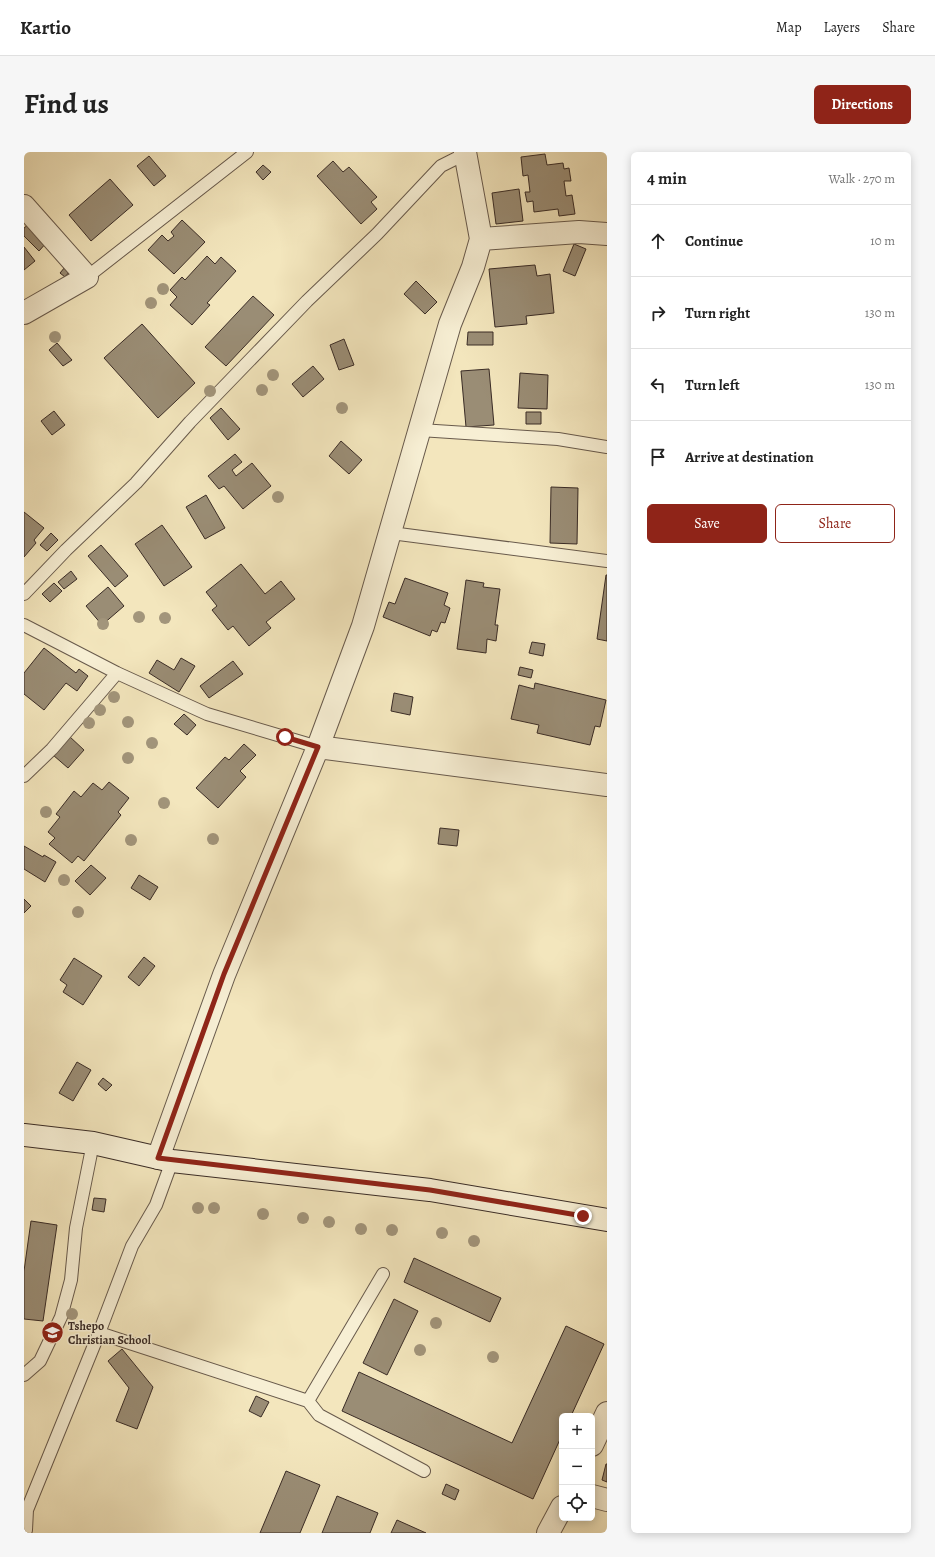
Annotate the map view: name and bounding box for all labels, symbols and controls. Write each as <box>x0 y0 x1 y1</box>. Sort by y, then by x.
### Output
text: Kartio <box>20 15 71 41</box>
text: Map <box>776 18 802 37</box>
text: Layers <box>824 18 860 37</box>
text: Share <box>882 18 915 37</box>
text: Find us <box>24 85 109 123</box>
button: Directions <box>814 85 911 124</box>
text: 4 min <box>647 167 687 190</box>
text: Walk · 270 m <box>829 170 895 187</box>
icon: ahead <box>647 230 669 252</box>
text: Continue <box>685 231 743 251</box>
text: 10 m <box>870 232 895 249</box>
icon: right <box>647 302 669 324</box>
text: Turn right <box>685 303 750 323</box>
text: 130 m <box>865 304 895 321</box>
icon: left <box>647 374 669 396</box>
text: Turn left <box>685 375 740 395</box>
text: 130 m <box>865 376 895 393</box>
icon: arrive <box>647 446 669 468</box>
text: Arrive at destination <box>685 447 814 467</box>
button: Save <box>647 504 767 543</box>
button: Share <box>775 504 895 543</box>
route start <box>276 728 294 746</box>
route end <box>574 1207 592 1225</box>
place label: Tshepo Christian School <box>68 1318 152 1348</box>
school or university icon: Tshepo Christian School <box>39 1320 65 1346</box>
map controls <box>559 1413 595 1521</box>
button: + <box>559 1413 595 1449</box>
button: − <box>559 1449 595 1485</box>
button: locate <box>559 1485 595 1521</box>

